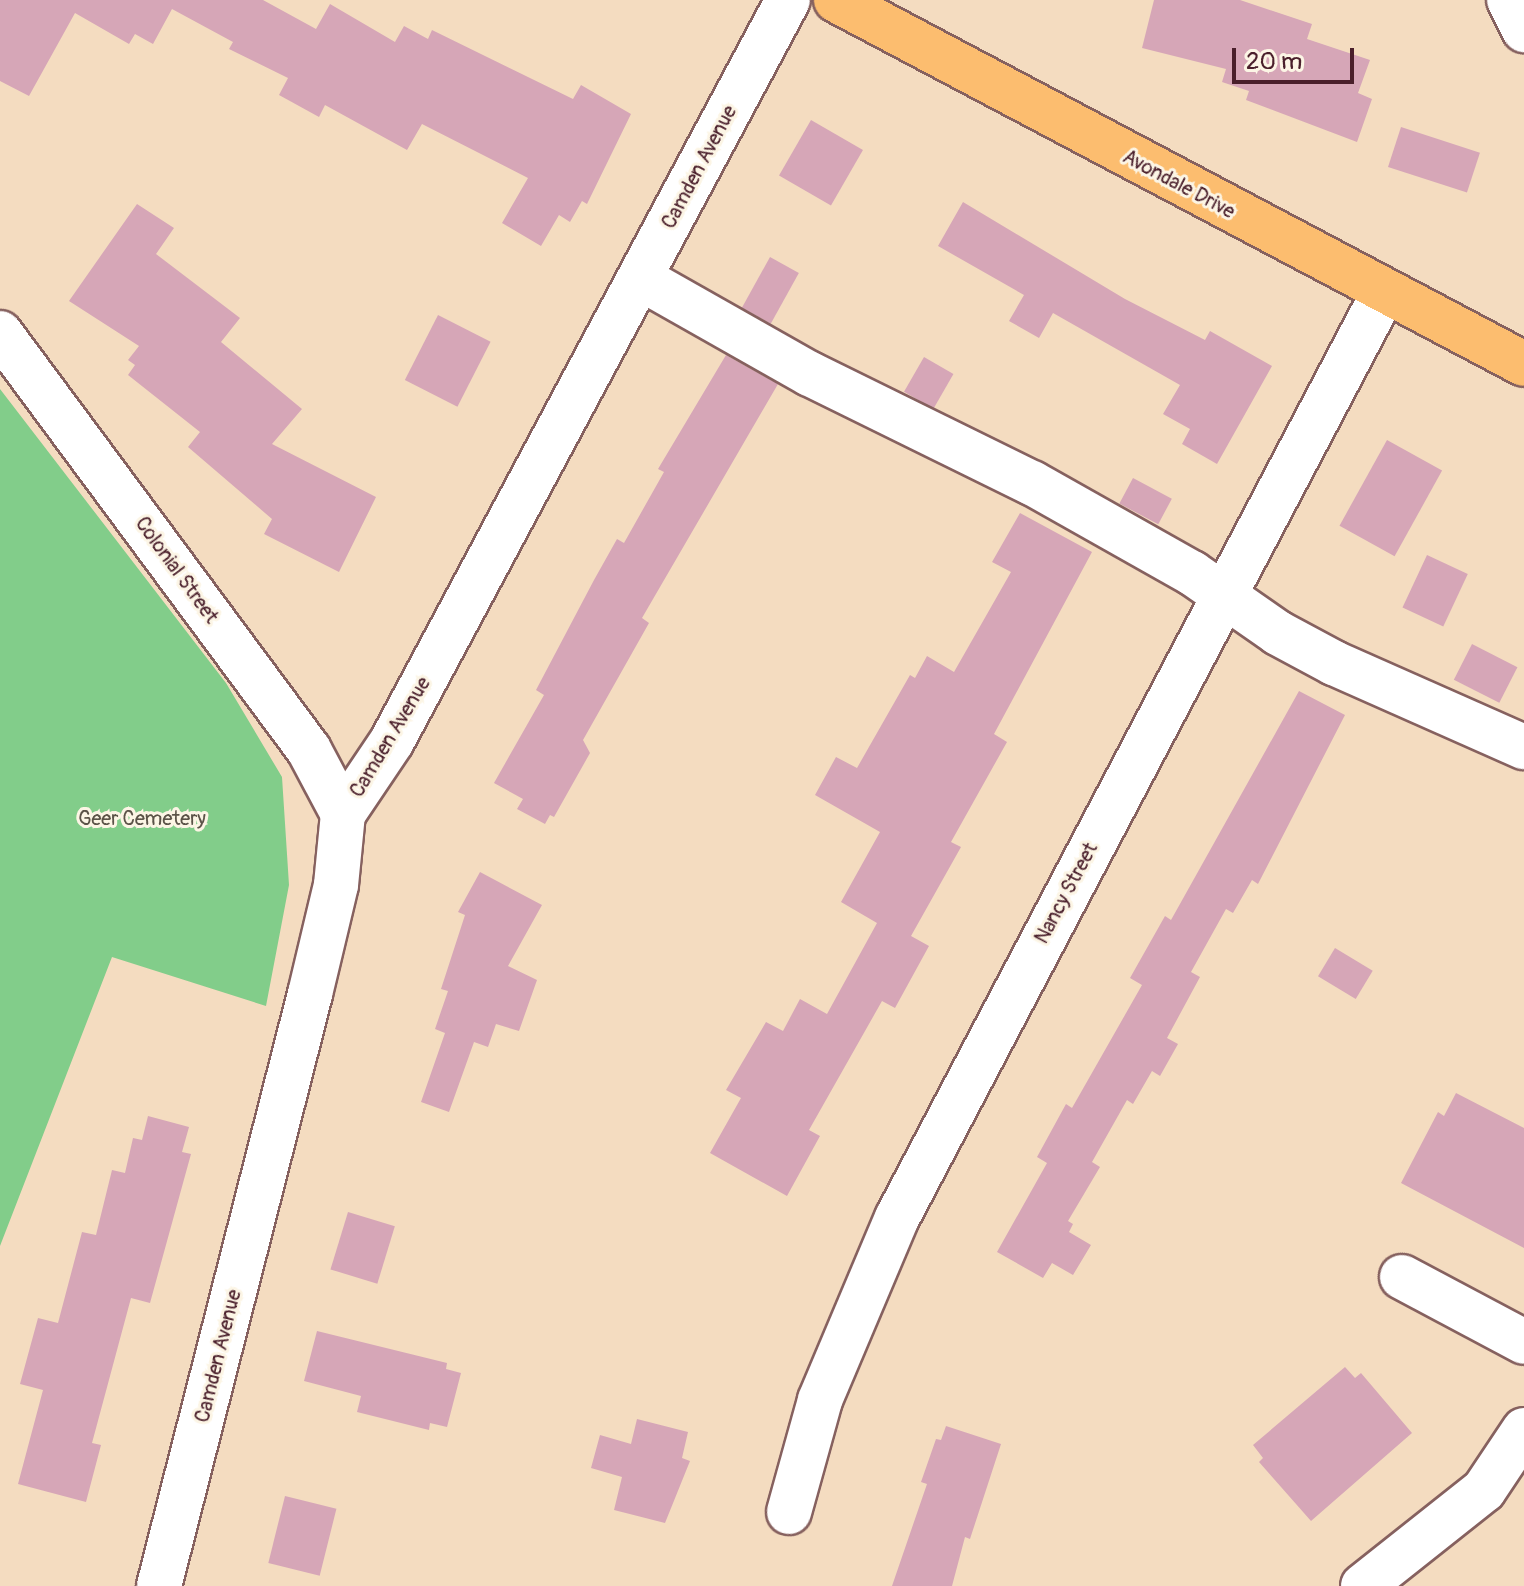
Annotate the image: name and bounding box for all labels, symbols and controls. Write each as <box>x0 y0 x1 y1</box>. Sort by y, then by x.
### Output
scale bar <box>1236 32 1358 82</box>
text: 20 m <box>1246 47 1302 76</box>
street label: Camden Avenue <box>656 101 742 233</box>
street label: Avondale Drive <box>1119 144 1239 224</box>
street label: Colonial Street <box>130 512 224 628</box>
street label: Camden Avenue <box>345 673 435 801</box>
park label: Geer Cemetery <box>78 806 206 830</box>
street label: Nancy Street <box>1029 838 1103 948</box>
street label: Camden Avenue <box>190 1287 246 1425</box>

